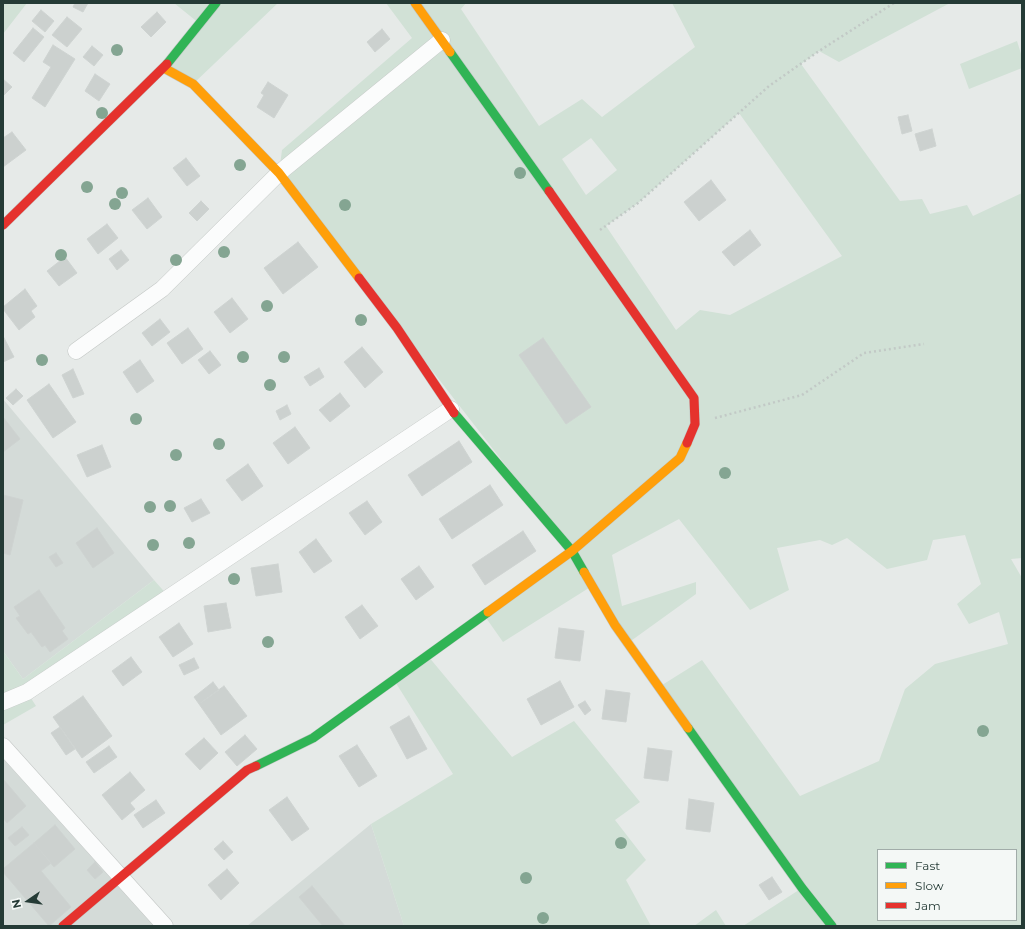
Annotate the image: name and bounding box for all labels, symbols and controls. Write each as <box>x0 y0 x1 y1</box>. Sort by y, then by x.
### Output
legend <box>877 849 1017 921</box>
text: Fast <box>915 858 940 873</box>
text: Slow <box>915 878 944 893</box>
north arrow <box>8 881 48 921</box>
text: N <box>8 898 24 910</box>
text: Jam <box>915 898 941 913</box>

